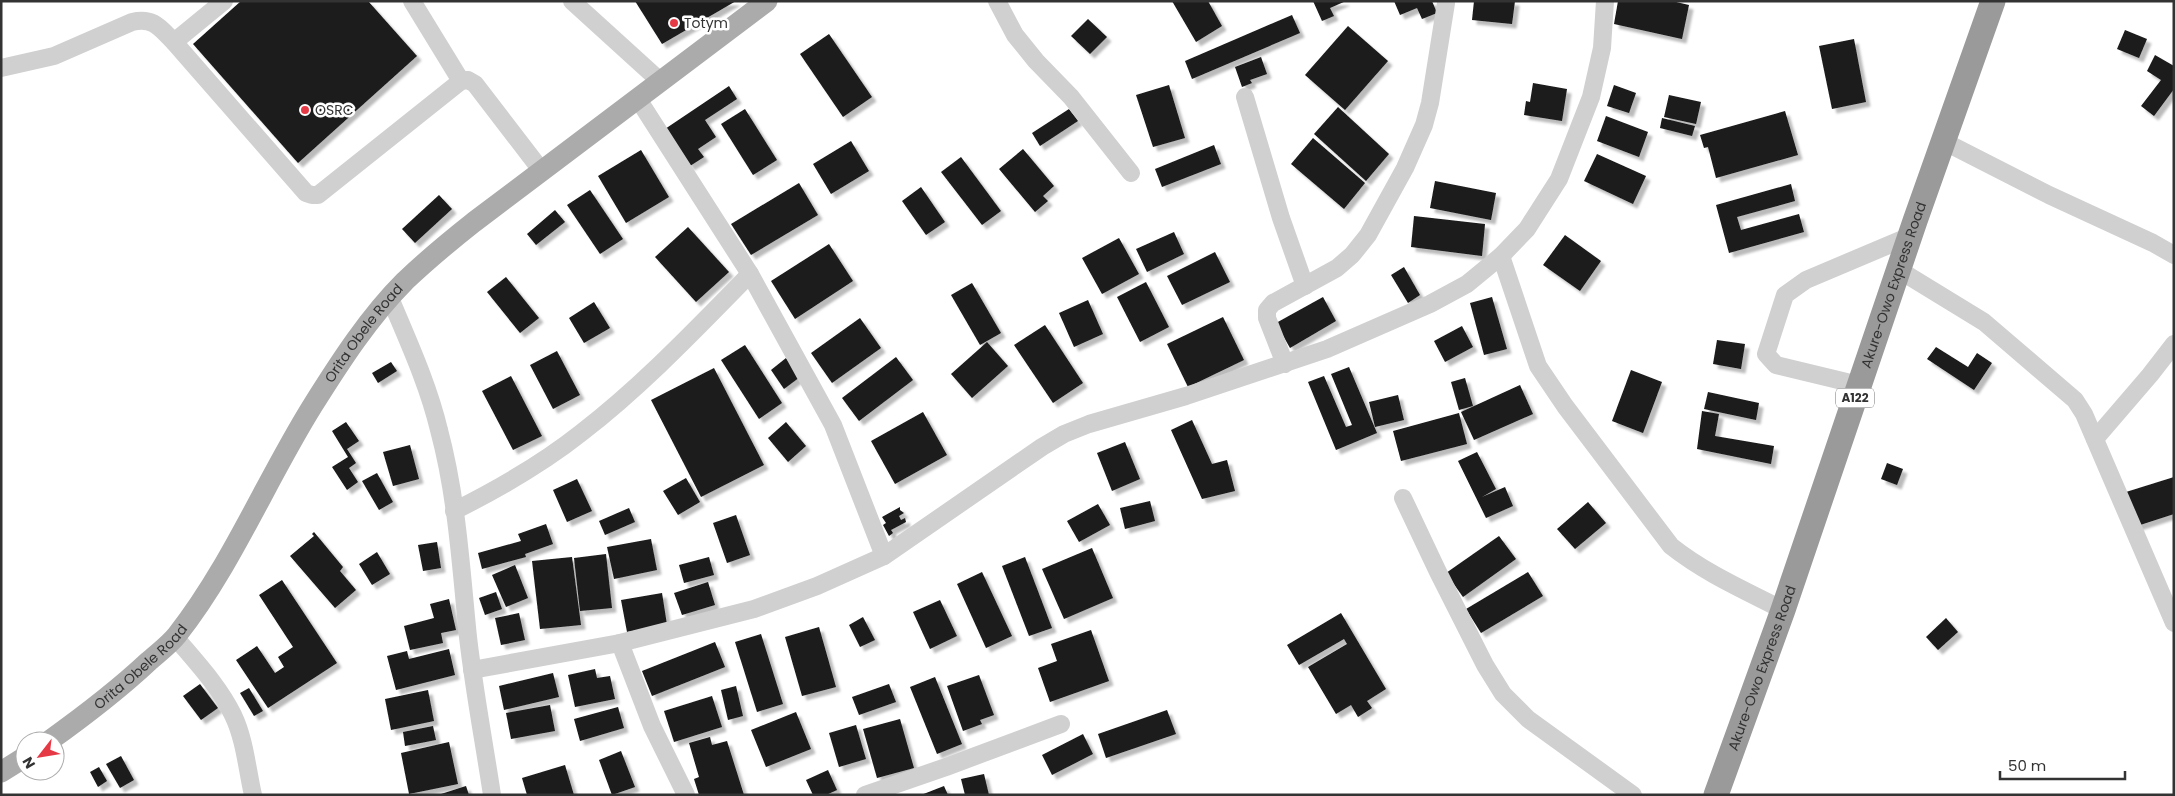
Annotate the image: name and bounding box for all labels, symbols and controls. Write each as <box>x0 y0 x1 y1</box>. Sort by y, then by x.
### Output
place label: Totym <box>684 13 728 33</box>
marker: Totym <box>668 17 680 29</box>
place label: OSRC <box>315 100 354 120</box>
marker: OSRC <box>299 104 311 116</box>
street label: Akure-Owo Express Road <box>1856 199 1931 371</box>
street label: Orita Obele Road <box>320 279 407 387</box>
road number: A122 <box>1836 388 1874 408</box>
street label: Akure-Owo Express Road <box>1723 583 1801 754</box>
street label: Orita Obele Road <box>90 620 192 714</box>
north arrow <box>15 731 65 781</box>
scale bar <box>2000 748 2125 780</box>
text: N <box>18 753 40 772</box>
text: 50 m <box>2008 755 2046 776</box>

